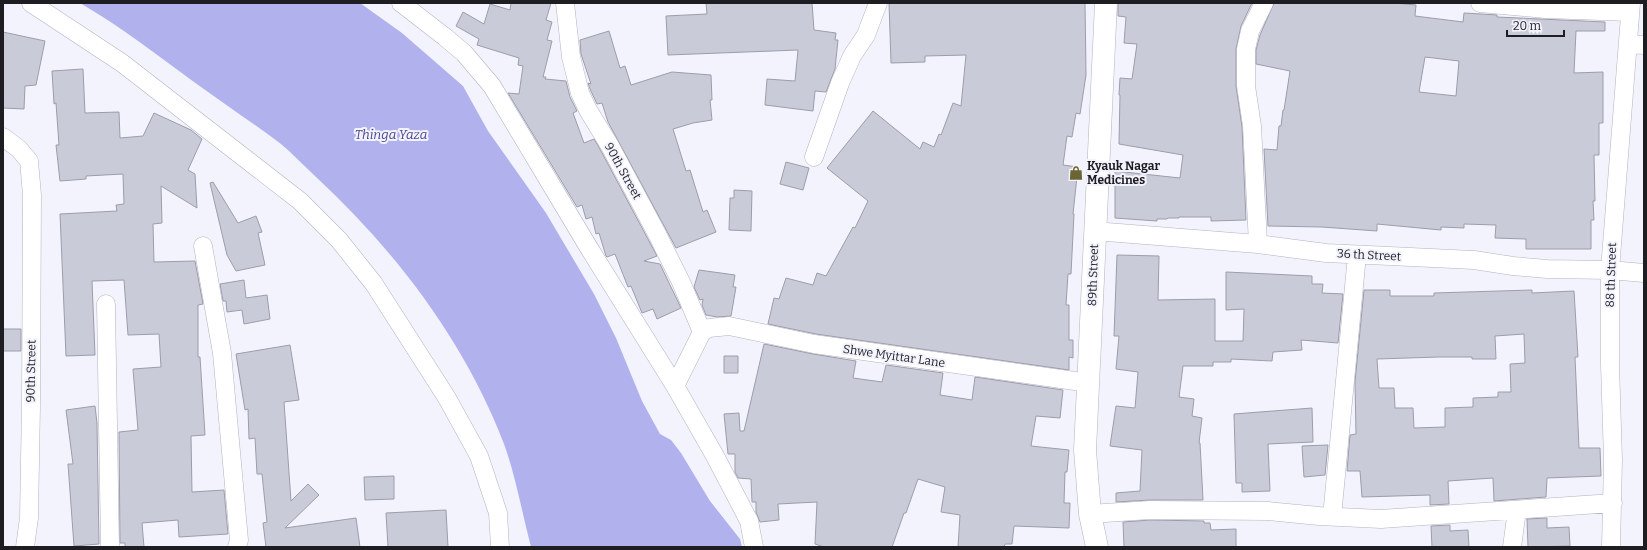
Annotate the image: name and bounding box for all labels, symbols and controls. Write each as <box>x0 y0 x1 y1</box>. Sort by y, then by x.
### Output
scale bar <box>1507 12 1564 38</box>
text: 20 m <box>1513 19 1542 33</box>
water label: Thinga Yaza <box>355 127 427 142</box>
street label: 90th Street <box>602 140 645 202</box>
place label: Kyauk Nagar Medicines <box>1087 159 1160 187</box>
shop icon: Kyauk Nagar Medicines <box>1068 165 1084 181</box>
street label: 88 th Street <box>1603 242 1619 308</box>
street label: 89th Street <box>1085 243 1101 306</box>
street label: 36 th Street <box>1337 246 1402 264</box>
street label: 90th Street <box>23 339 39 402</box>
street label: Shwe Myittar Lane <box>842 342 946 370</box>

